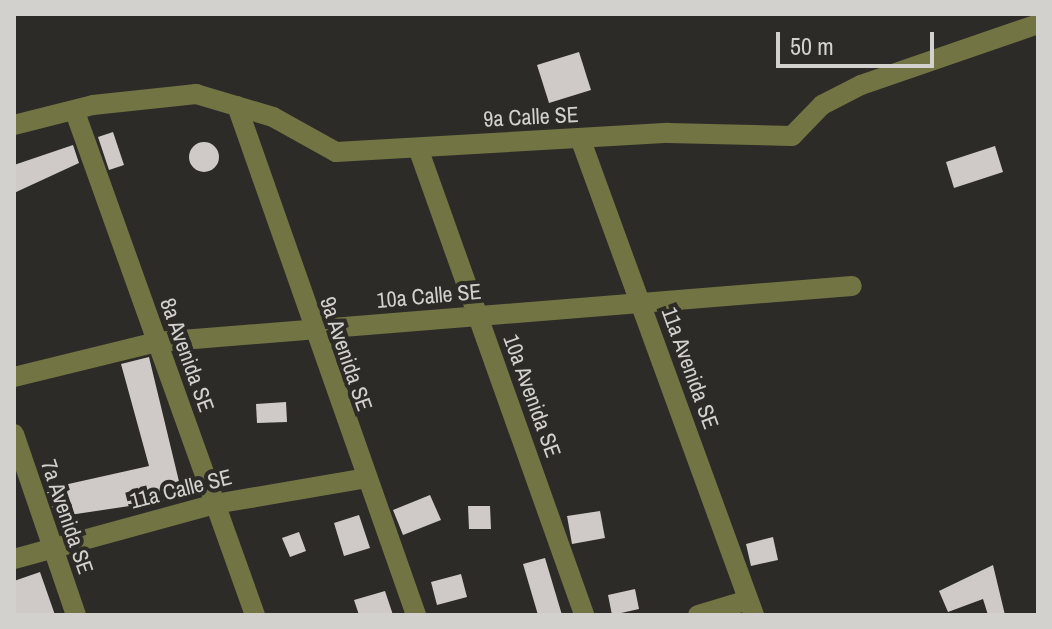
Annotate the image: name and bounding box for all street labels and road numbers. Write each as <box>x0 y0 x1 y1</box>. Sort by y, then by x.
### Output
street label: 9a Calle SE <box>483 101 579 133</box>
street label: 10a Calle SE <box>375 278 483 314</box>
street label: 9a Avenida SE <box>314 293 378 415</box>
street label: 8a Avenida SE <box>154 294 220 416</box>
street label: 11a Avenida SE <box>656 303 724 433</box>
street label: 10a Avenida SE <box>497 330 567 462</box>
street label: 7a Avenida SE <box>35 456 99 578</box>
street label: 11a Calle SE <box>127 464 235 514</box>

